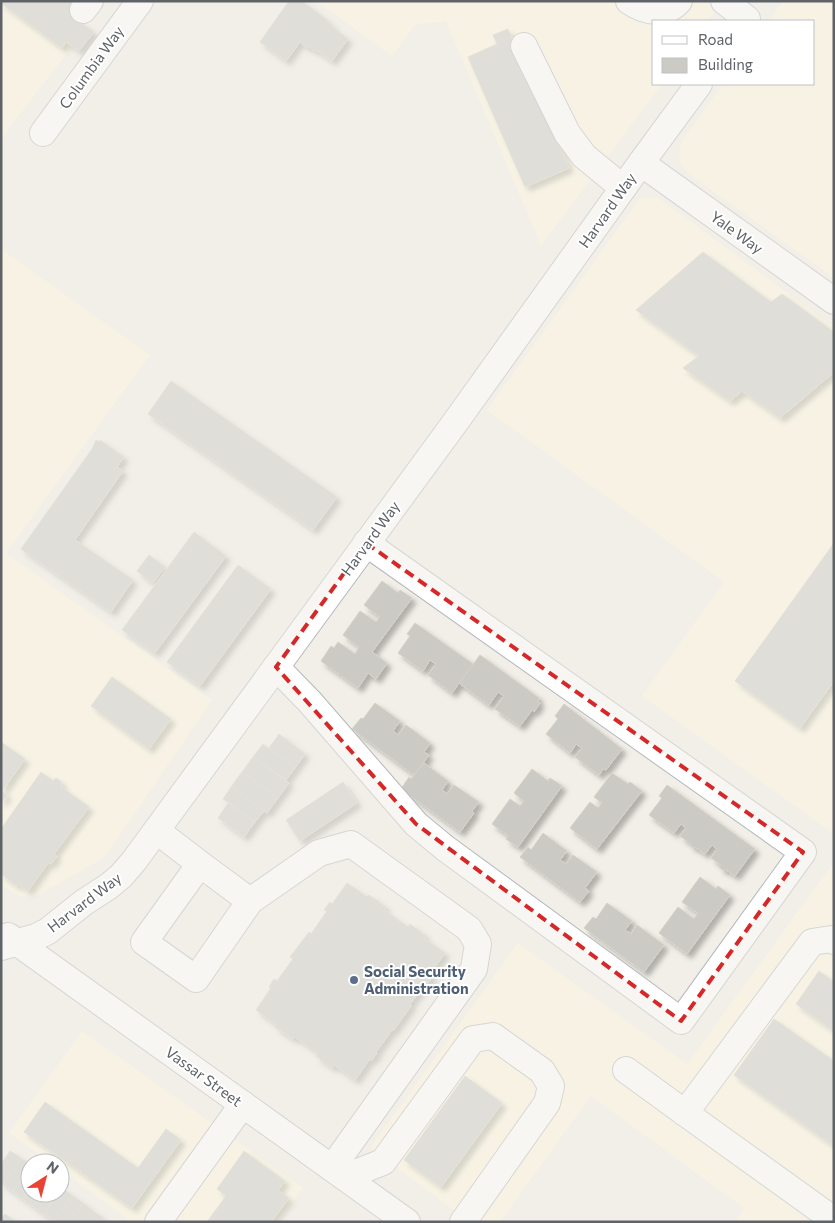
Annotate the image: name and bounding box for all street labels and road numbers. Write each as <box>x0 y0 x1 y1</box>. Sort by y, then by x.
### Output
street label: Columbia Way <box>55 22 127 112</box>
street label: Harvard Way <box>574 169 640 251</box>
street label: Yale Way <box>707 207 767 257</box>
street label: Harvard Way <box>337 497 403 579</box>
street label: Harvard Way <box>44 868 125 936</box>
street label: Vassar Street <box>162 1042 246 1110</box>

